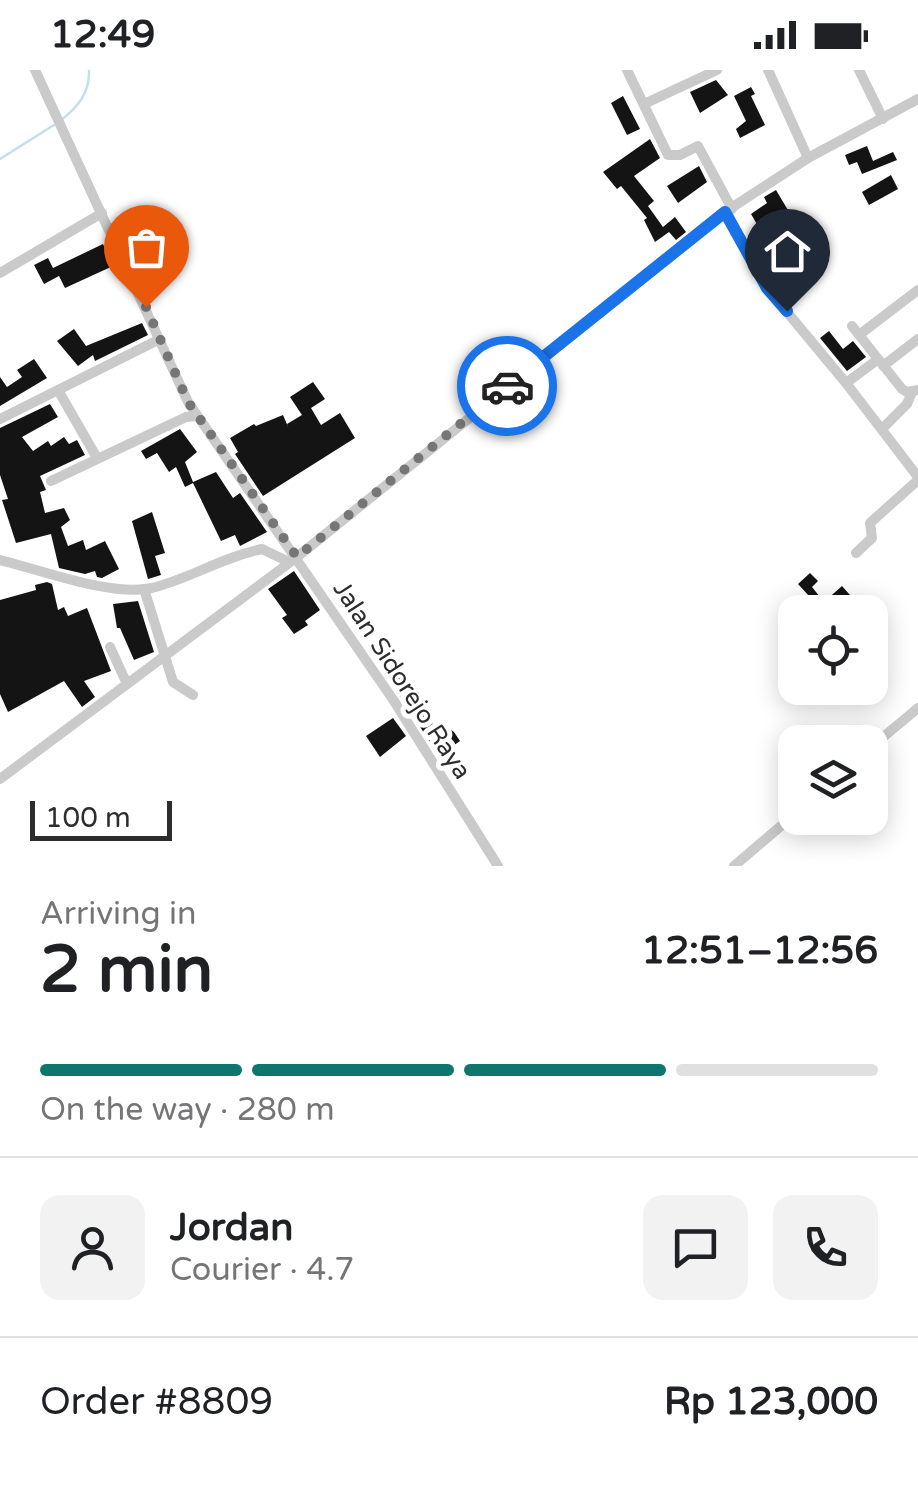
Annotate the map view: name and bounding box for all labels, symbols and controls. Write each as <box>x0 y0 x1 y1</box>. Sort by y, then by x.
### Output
text: 12:49 <box>50 12 155 58</box>
pin <box>104 205 189 308</box>
pin <box>745 209 830 312</box>
icon: bag <box>119 220 174 275</box>
icon: home <box>760 224 815 279</box>
courier <box>457 336 557 436</box>
icon: car <box>480 359 535 414</box>
street label: Jalan Sidorejo Raya <box>327 575 477 785</box>
map controls <box>778 595 888 835</box>
button: locate <box>778 595 888 705</box>
button: layers <box>778 725 888 835</box>
scale bar <box>30 796 172 840</box>
text: 100 m <box>45 801 131 835</box>
text: Arriving in <box>40 895 197 933</box>
text: 12:51–12:56 <box>641 928 878 974</box>
text: 2 min <box>40 931 213 1010</box>
text: On the way · 280 m <box>40 1091 335 1129</box>
button: person <box>40 1195 145 1300</box>
button: chat <box>643 1195 748 1300</box>
button: phone <box>773 1195 878 1300</box>
text: Jordan <box>170 1205 293 1251</box>
text: Courier · 4.7 <box>170 1251 354 1289</box>
text: Order #8809 <box>40 1379 273 1425</box>
text: Rp 123,000 <box>664 1379 878 1425</box>

